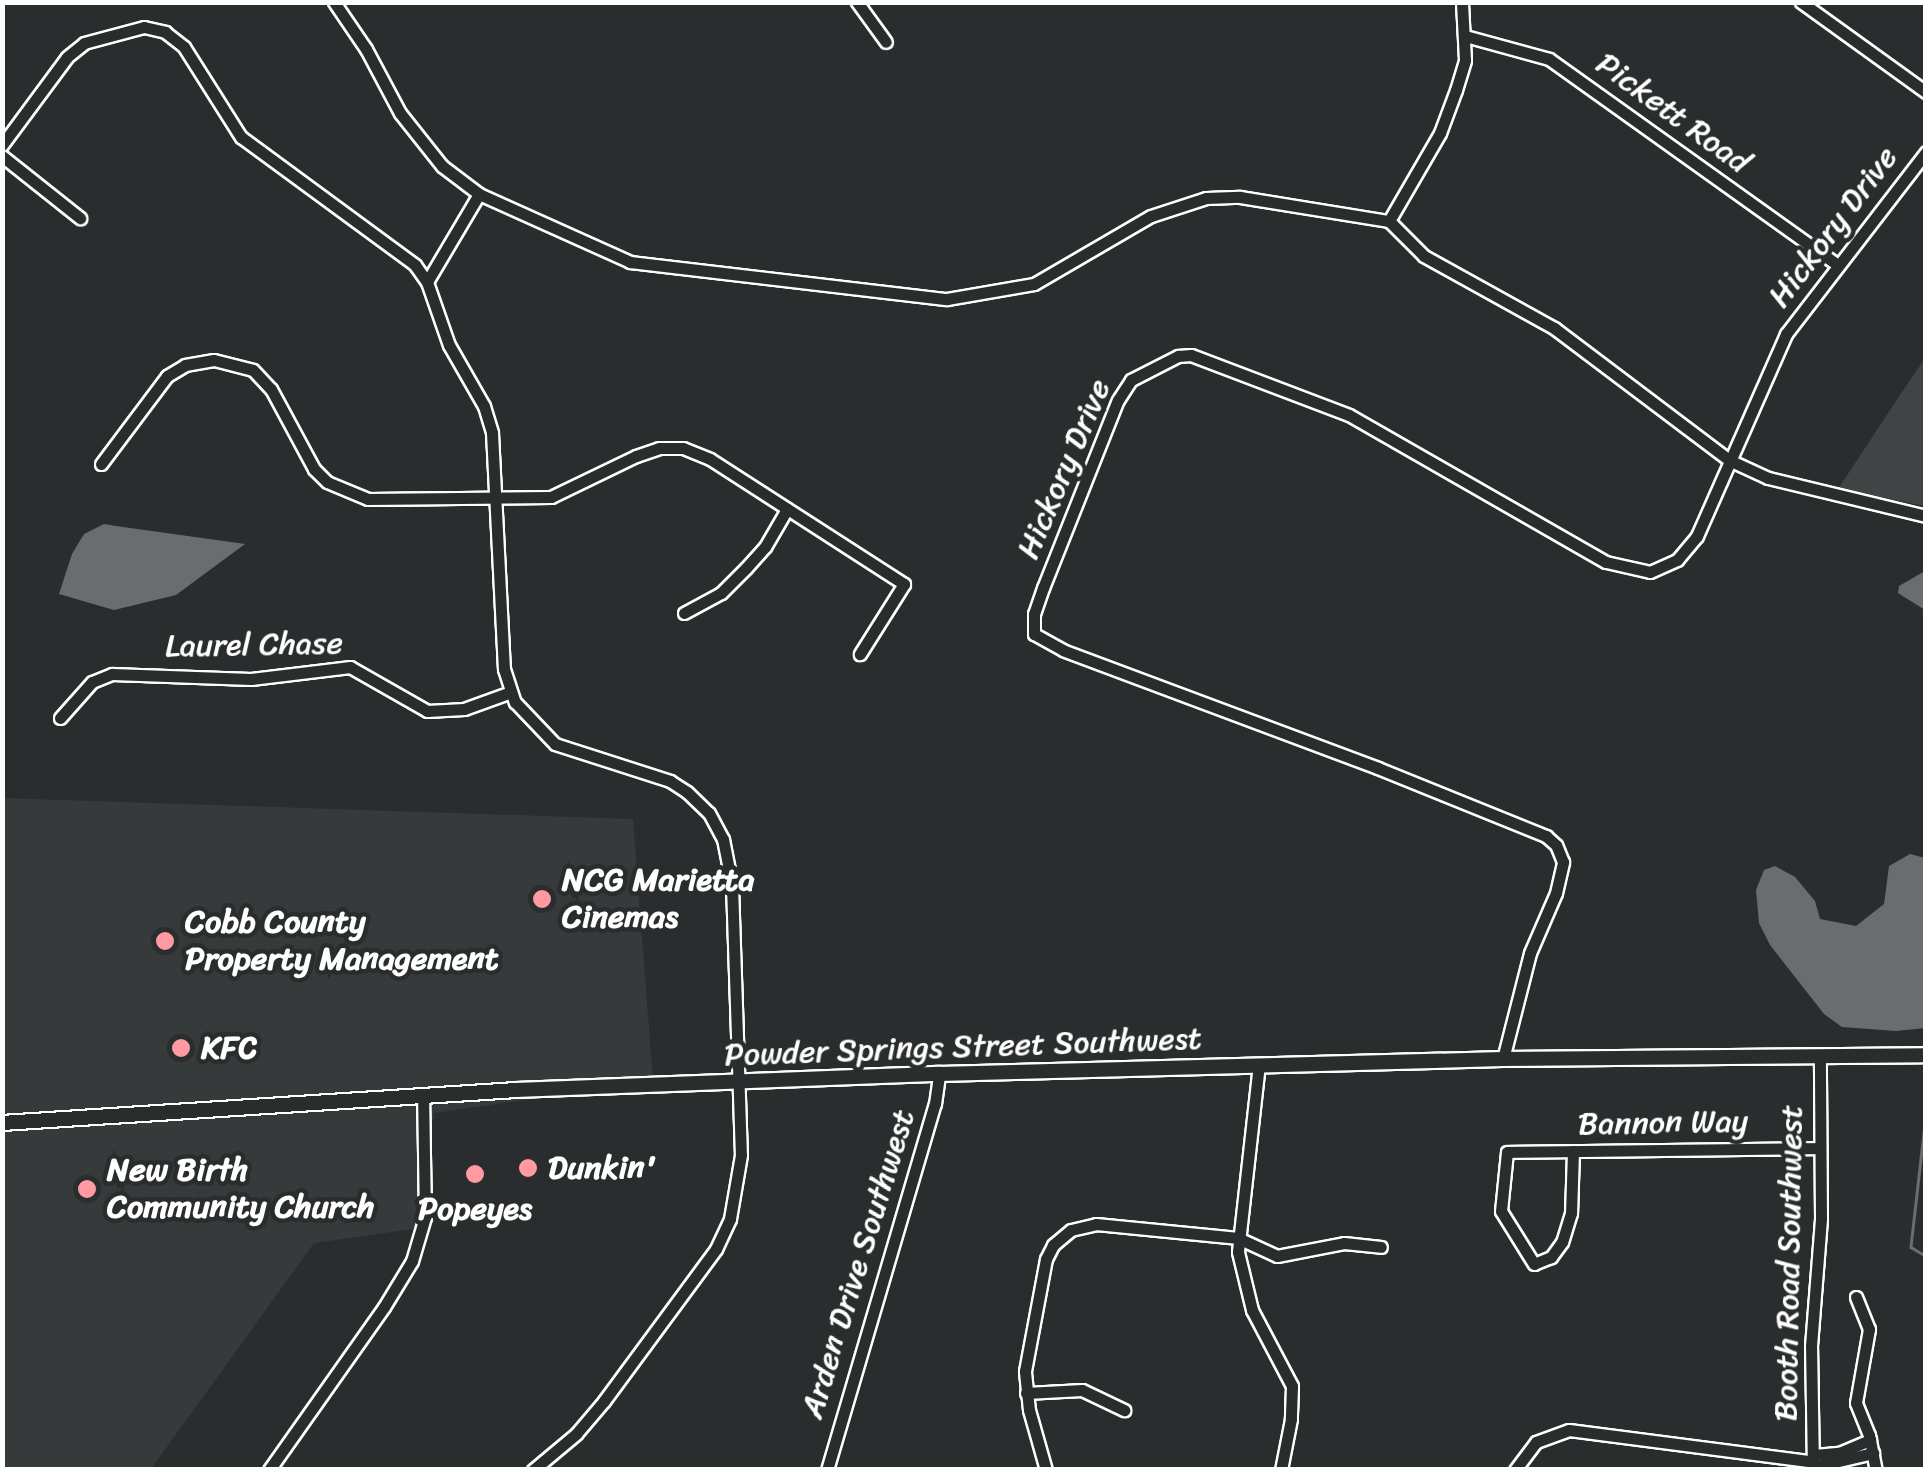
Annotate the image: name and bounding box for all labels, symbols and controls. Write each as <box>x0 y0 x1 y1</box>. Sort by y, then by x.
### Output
street label: Pickett Road <box>1588 44 1758 182</box>
street label: Hickory Drive <box>1760 139 1906 315</box>
street label: Hickory Drive <box>1009 374 1119 564</box>
street label: Laurel Chase <box>165 624 343 666</box>
place label: NCG Marietta Cinemas <box>562 862 754 937</box>
marker: NCG Marietta Cinemas <box>531 888 553 910</box>
place label: Cobb County Property Management <box>185 904 499 979</box>
marker: Cobb County Property Management <box>154 930 176 952</box>
street label: Powder Springs Street Southwest <box>723 1019 1203 1075</box>
place label: KFC <box>201 1029 257 1067</box>
marker: KFC <box>170 1037 192 1059</box>
street label: Bannon Way <box>1578 1102 1748 1144</box>
street label: Arden Drive Southwest <box>792 1103 924 1425</box>
street label: Booth Road Southwest <box>1767 1103 1811 1423</box>
place label: Dunkin' <box>548 1149 657 1187</box>
place label: New Birth Community Church <box>107 1152 374 1227</box>
marker: Dunkin' <box>517 1157 539 1179</box>
marker: Popeyes <box>464 1163 486 1185</box>
marker: New Birth Community Church <box>76 1178 98 1200</box>
place label: Popeyes <box>418 1190 532 1228</box>

